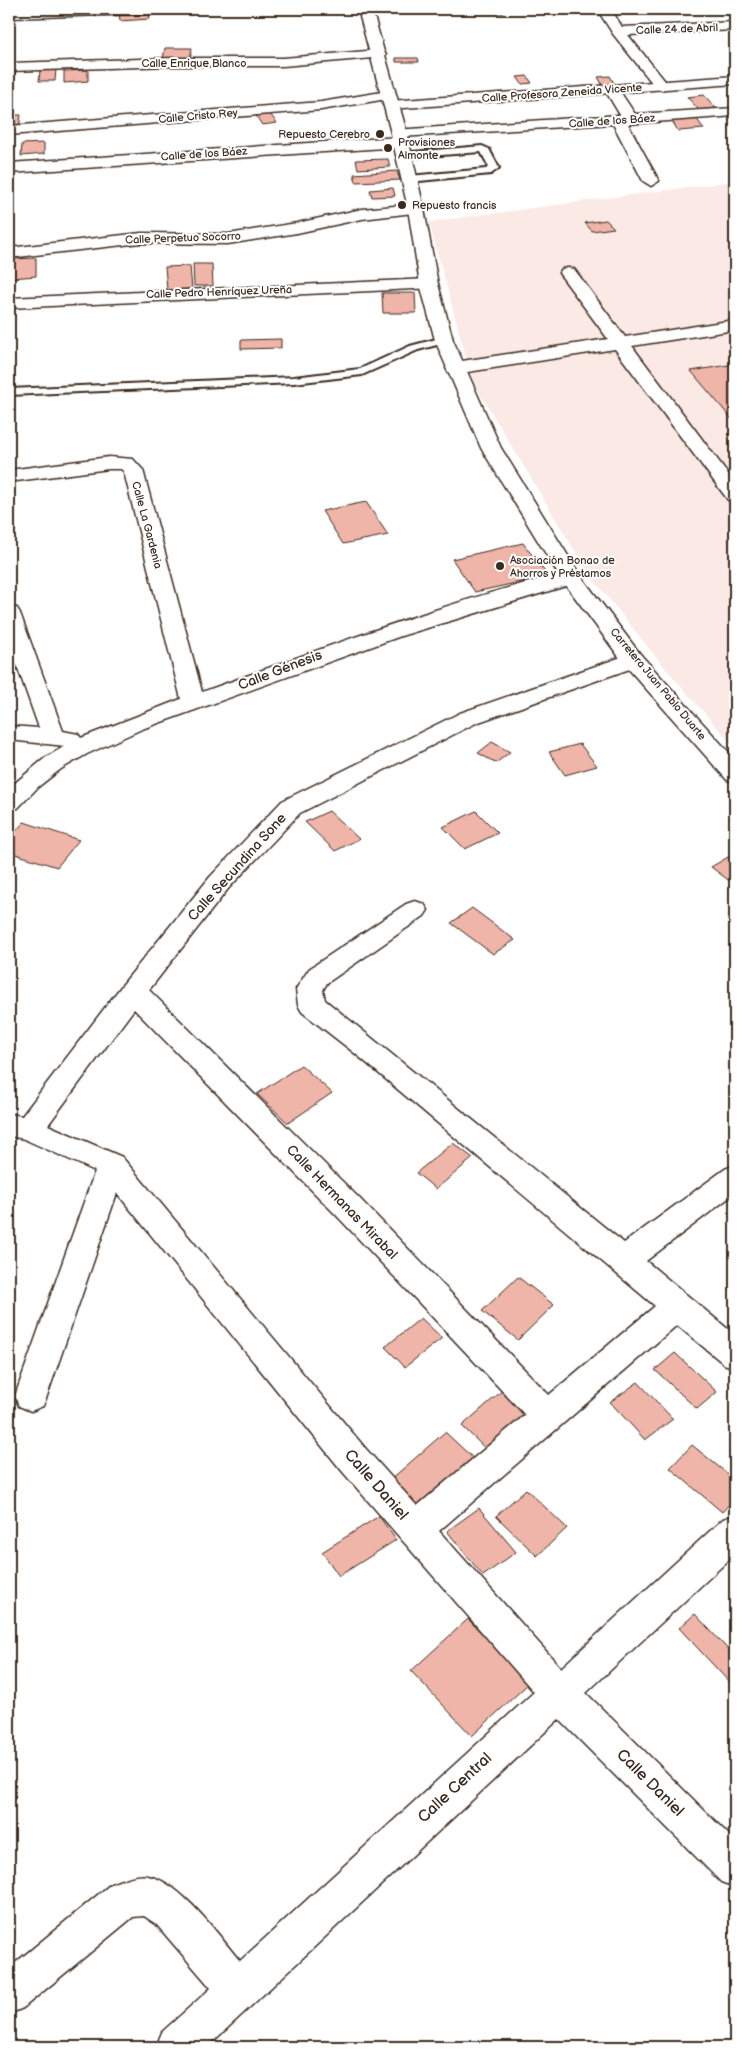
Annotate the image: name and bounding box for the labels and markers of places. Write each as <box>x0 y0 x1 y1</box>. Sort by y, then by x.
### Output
place label: Repuesto Cerebro <box>278 128 370 141</box>
marker: Repuesto Cerebro <box>374 128 386 140</box>
place label: Provisiones Almonte <box>398 136 456 162</box>
marker: Provisiones Almonte <box>382 142 394 154</box>
marker: Repuesto francis <box>396 199 408 211</box>
place label: Repuesto francis <box>412 199 497 212</box>
place label: Asociación Bonao de Ahorros y Préstamos <box>510 554 615 580</box>
marker: Asociación Bonao de Ahorros y Préstamos <box>494 560 506 572</box>

